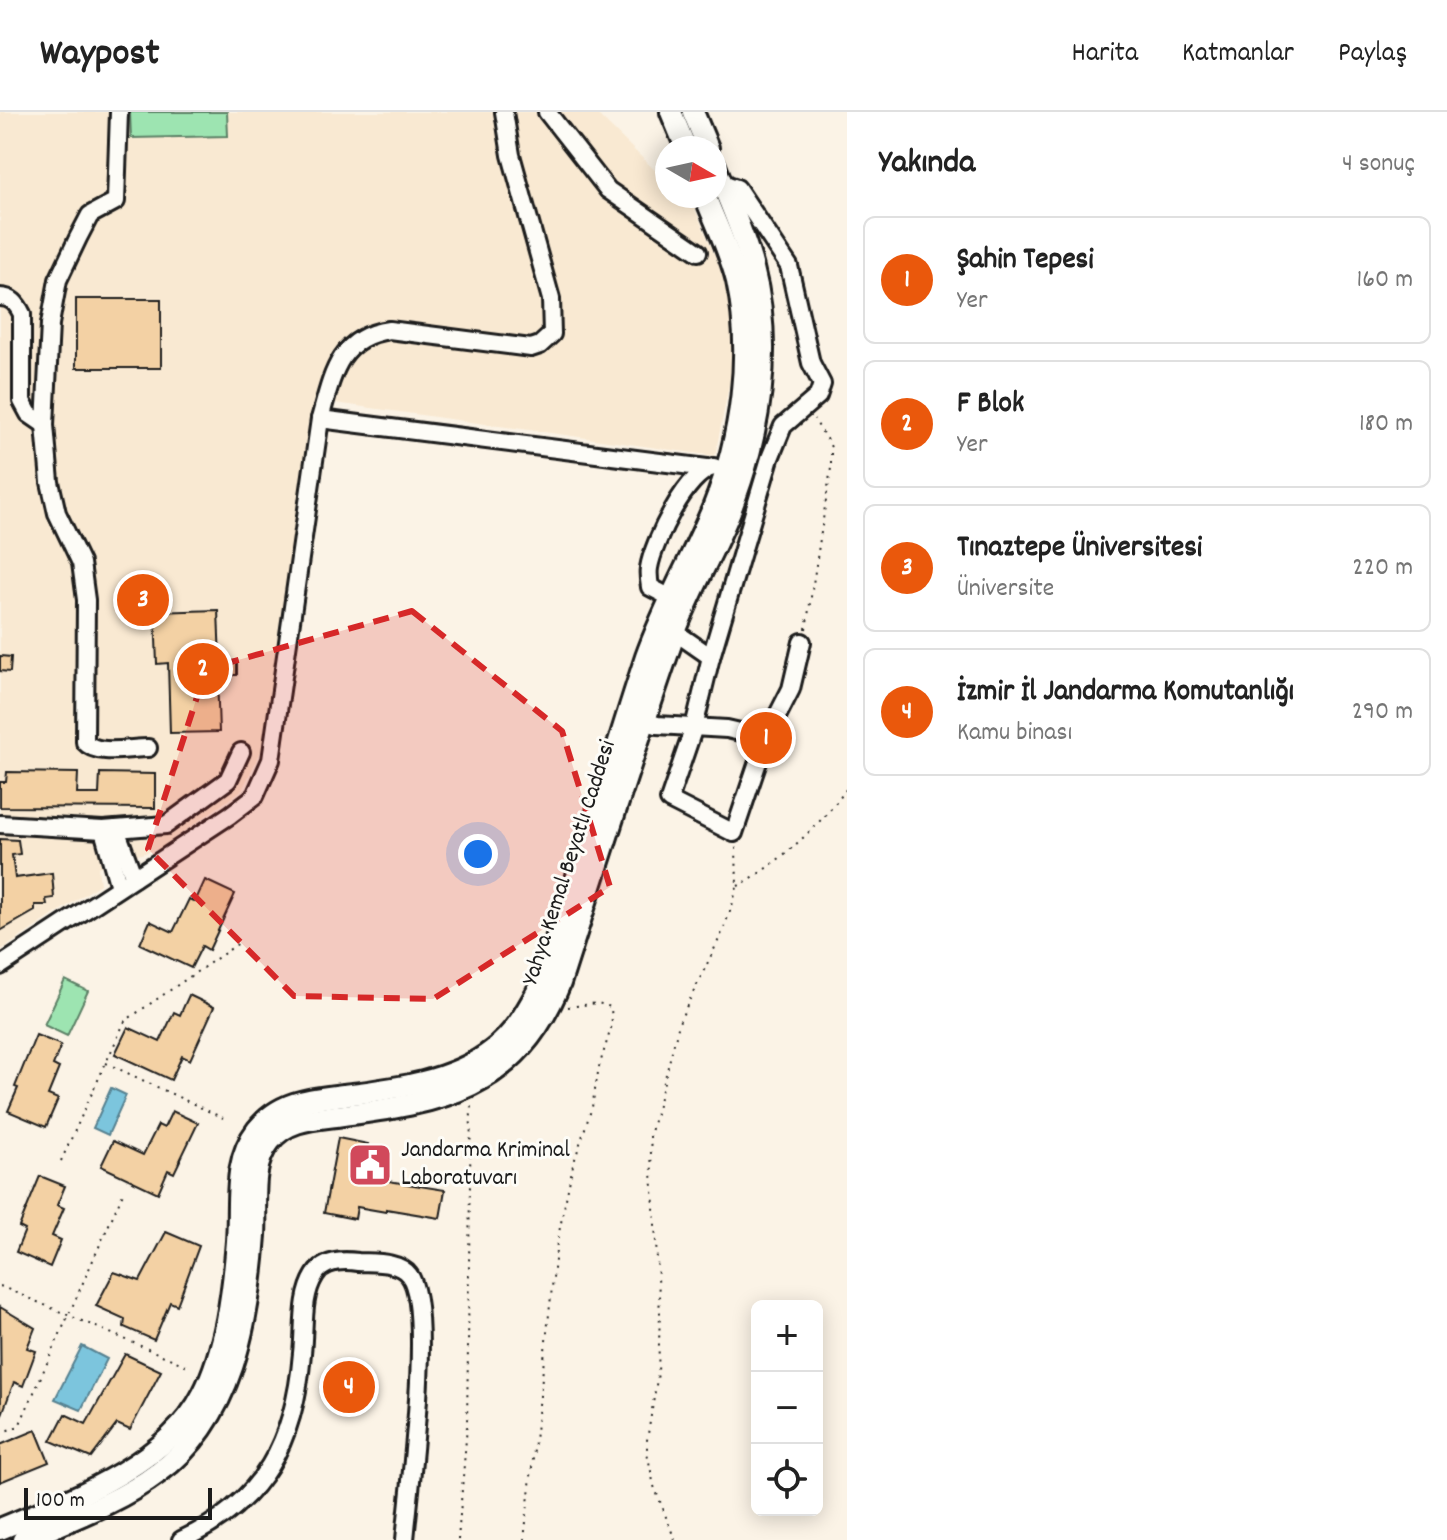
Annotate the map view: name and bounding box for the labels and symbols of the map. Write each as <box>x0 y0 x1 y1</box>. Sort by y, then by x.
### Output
north arrow <box>655 136 727 208</box>
pin: 3 <box>117 570 169 630</box>
pin: 2 <box>177 639 229 699</box>
pin: 1 <box>740 708 792 768</box>
street label: Yahya Kemal Beyatlı Caddesi <box>514 736 626 990</box>
your location <box>458 834 498 874</box>
place label: Jandarma Kriminal Laboratuvarı <box>401 1134 570 1196</box>
public building icon: Jandarma Kriminal Laboratuvarı <box>346 1141 394 1189</box>
pin: 4 <box>323 1357 375 1417</box>
scale bar <box>24 1484 212 1520</box>

